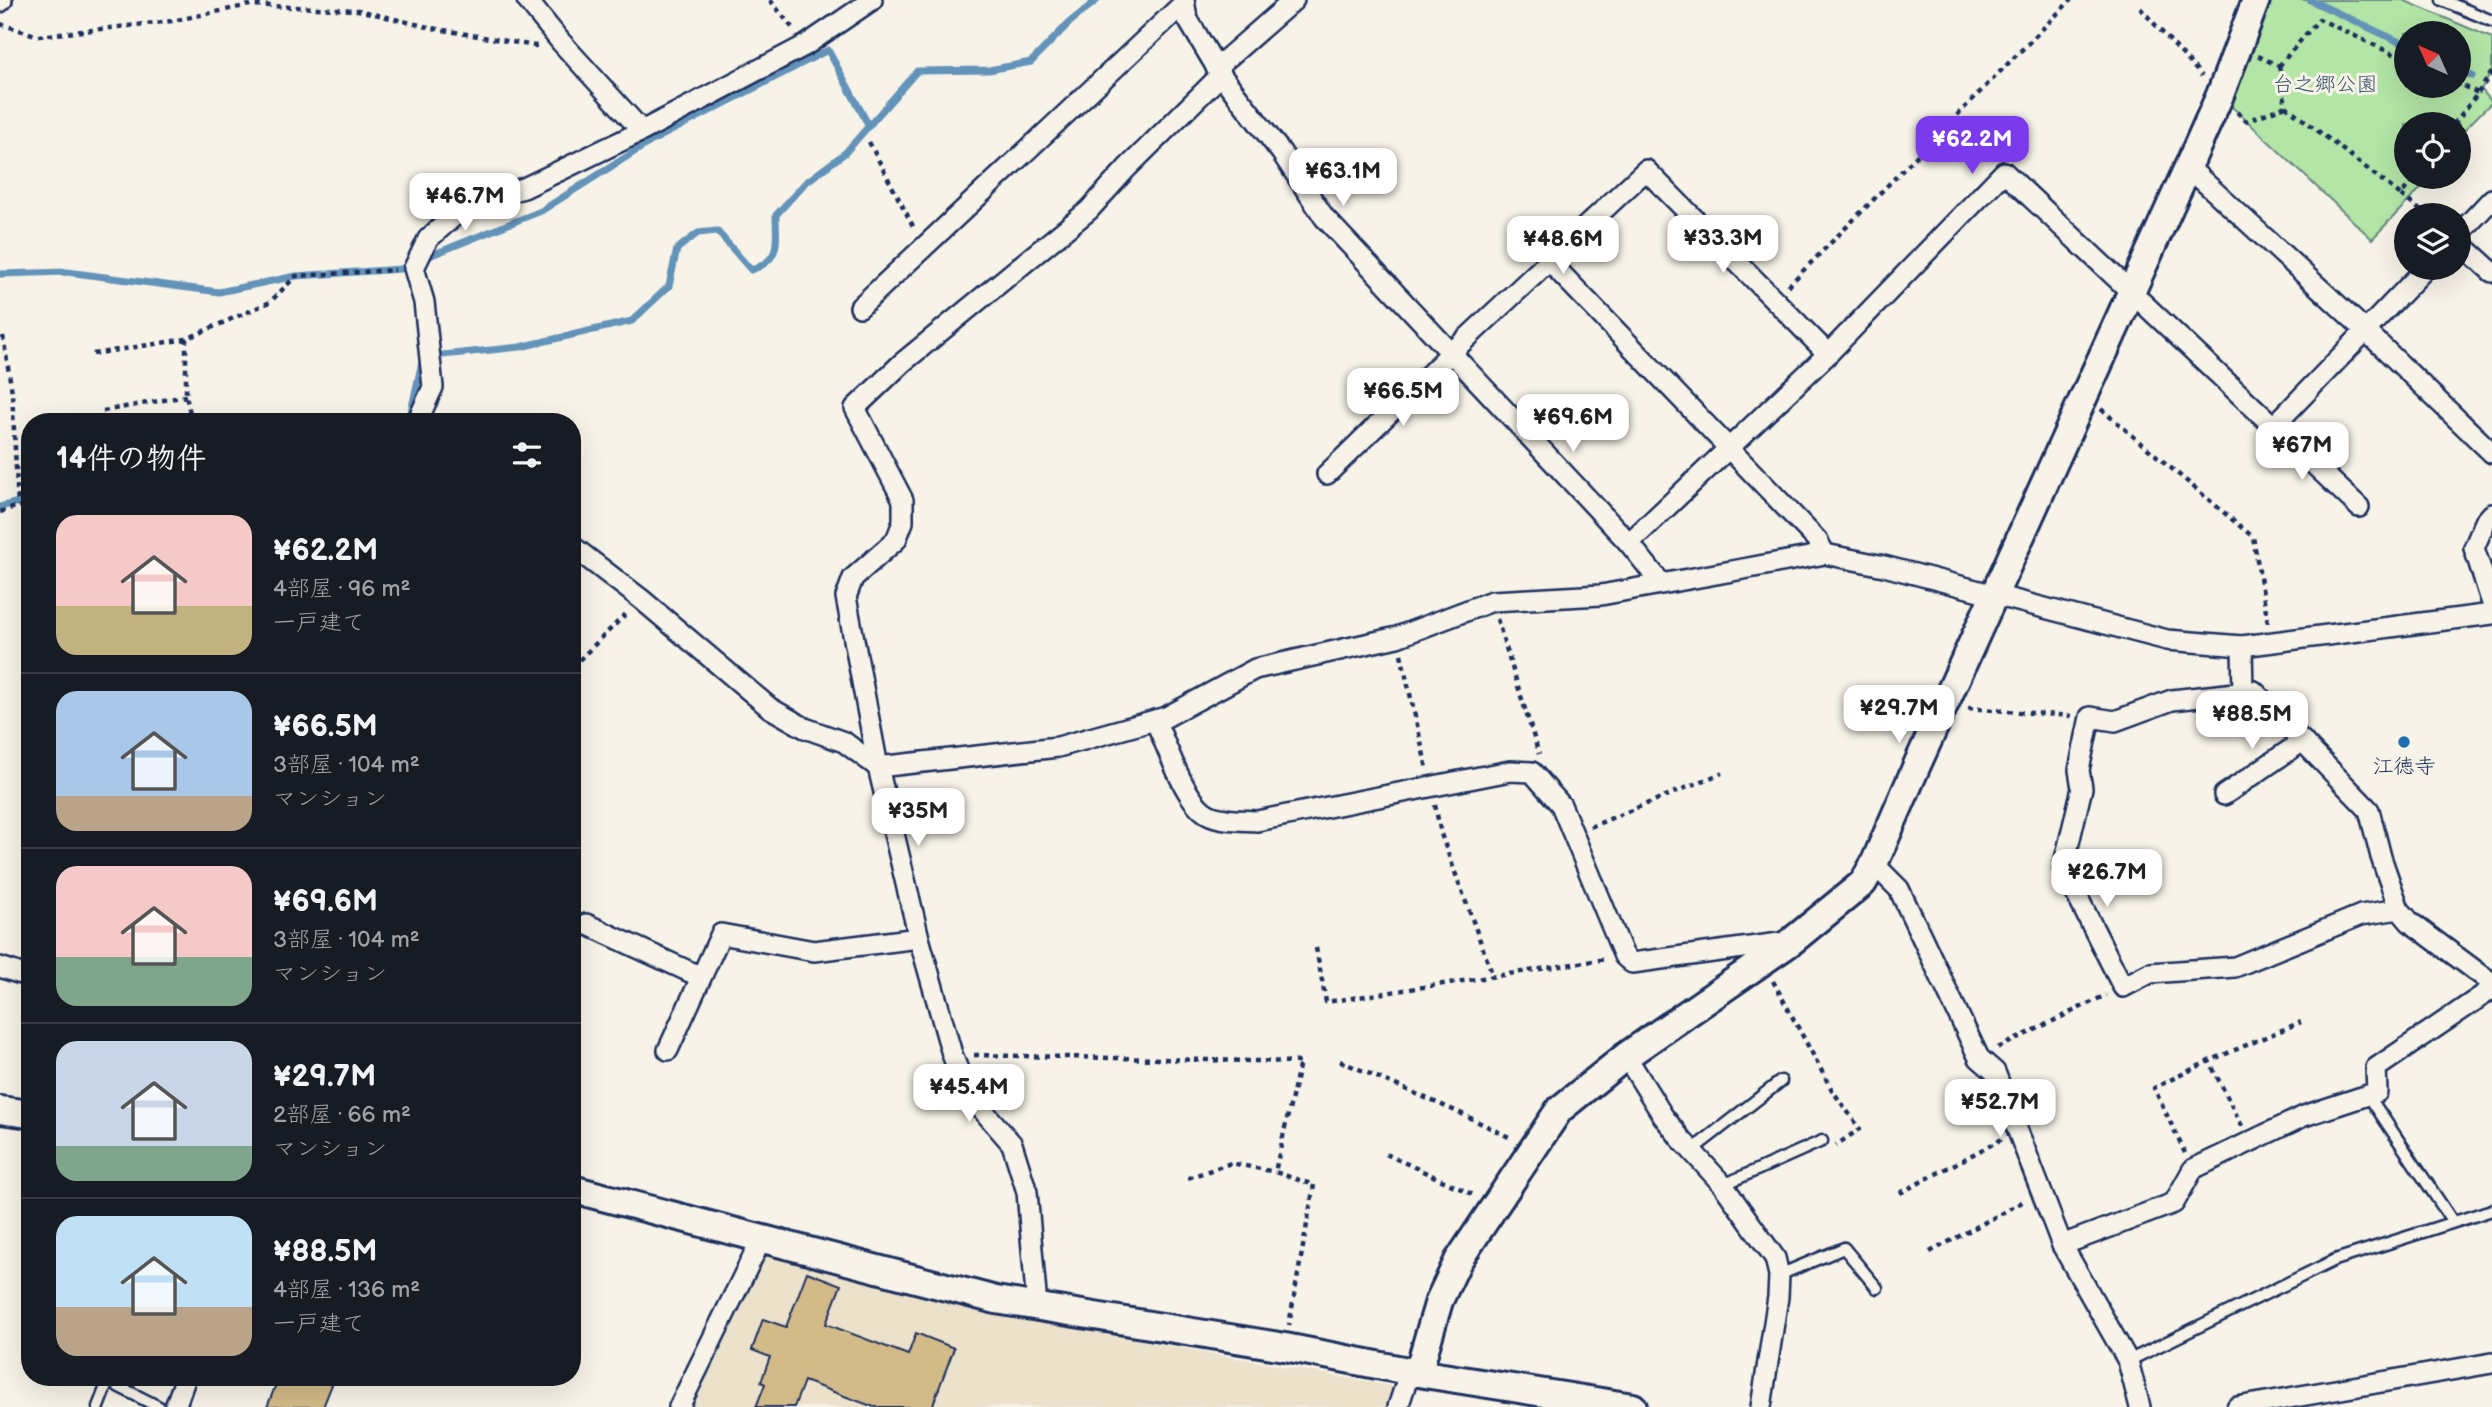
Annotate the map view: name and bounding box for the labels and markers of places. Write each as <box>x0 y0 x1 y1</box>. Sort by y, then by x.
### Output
pin: ¥62.2M <box>1915 116 2029 176</box>
pin: ¥63.1M <box>1286 148 1400 208</box>
pin: ¥46.7M <box>408 174 522 233</box>
pin: ¥48.6M <box>1506 216 1620 276</box>
pin: ¥33.3M <box>1666 216 1780 275</box>
pin: ¥66.5M <box>1346 368 1460 428</box>
pin: ¥69.6M <box>1516 394 1630 454</box>
pin: ¥67M <box>2261 422 2343 482</box>
pin: ¥29.7M <box>1842 686 1956 745</box>
pin: ¥88.5M <box>2195 692 2309 751</box>
marker: 江徳寺 <box>2396 734 2412 750</box>
place label: 江徳寺 <box>2373 754 2436 779</box>
pin: ¥35M <box>877 788 959 848</box>
pin: ¥26.7M <box>2050 850 2164 909</box>
pin: ¥45.4M <box>912 1064 1026 1124</box>
pin: ¥52.7M <box>1943 1080 2057 1139</box>

